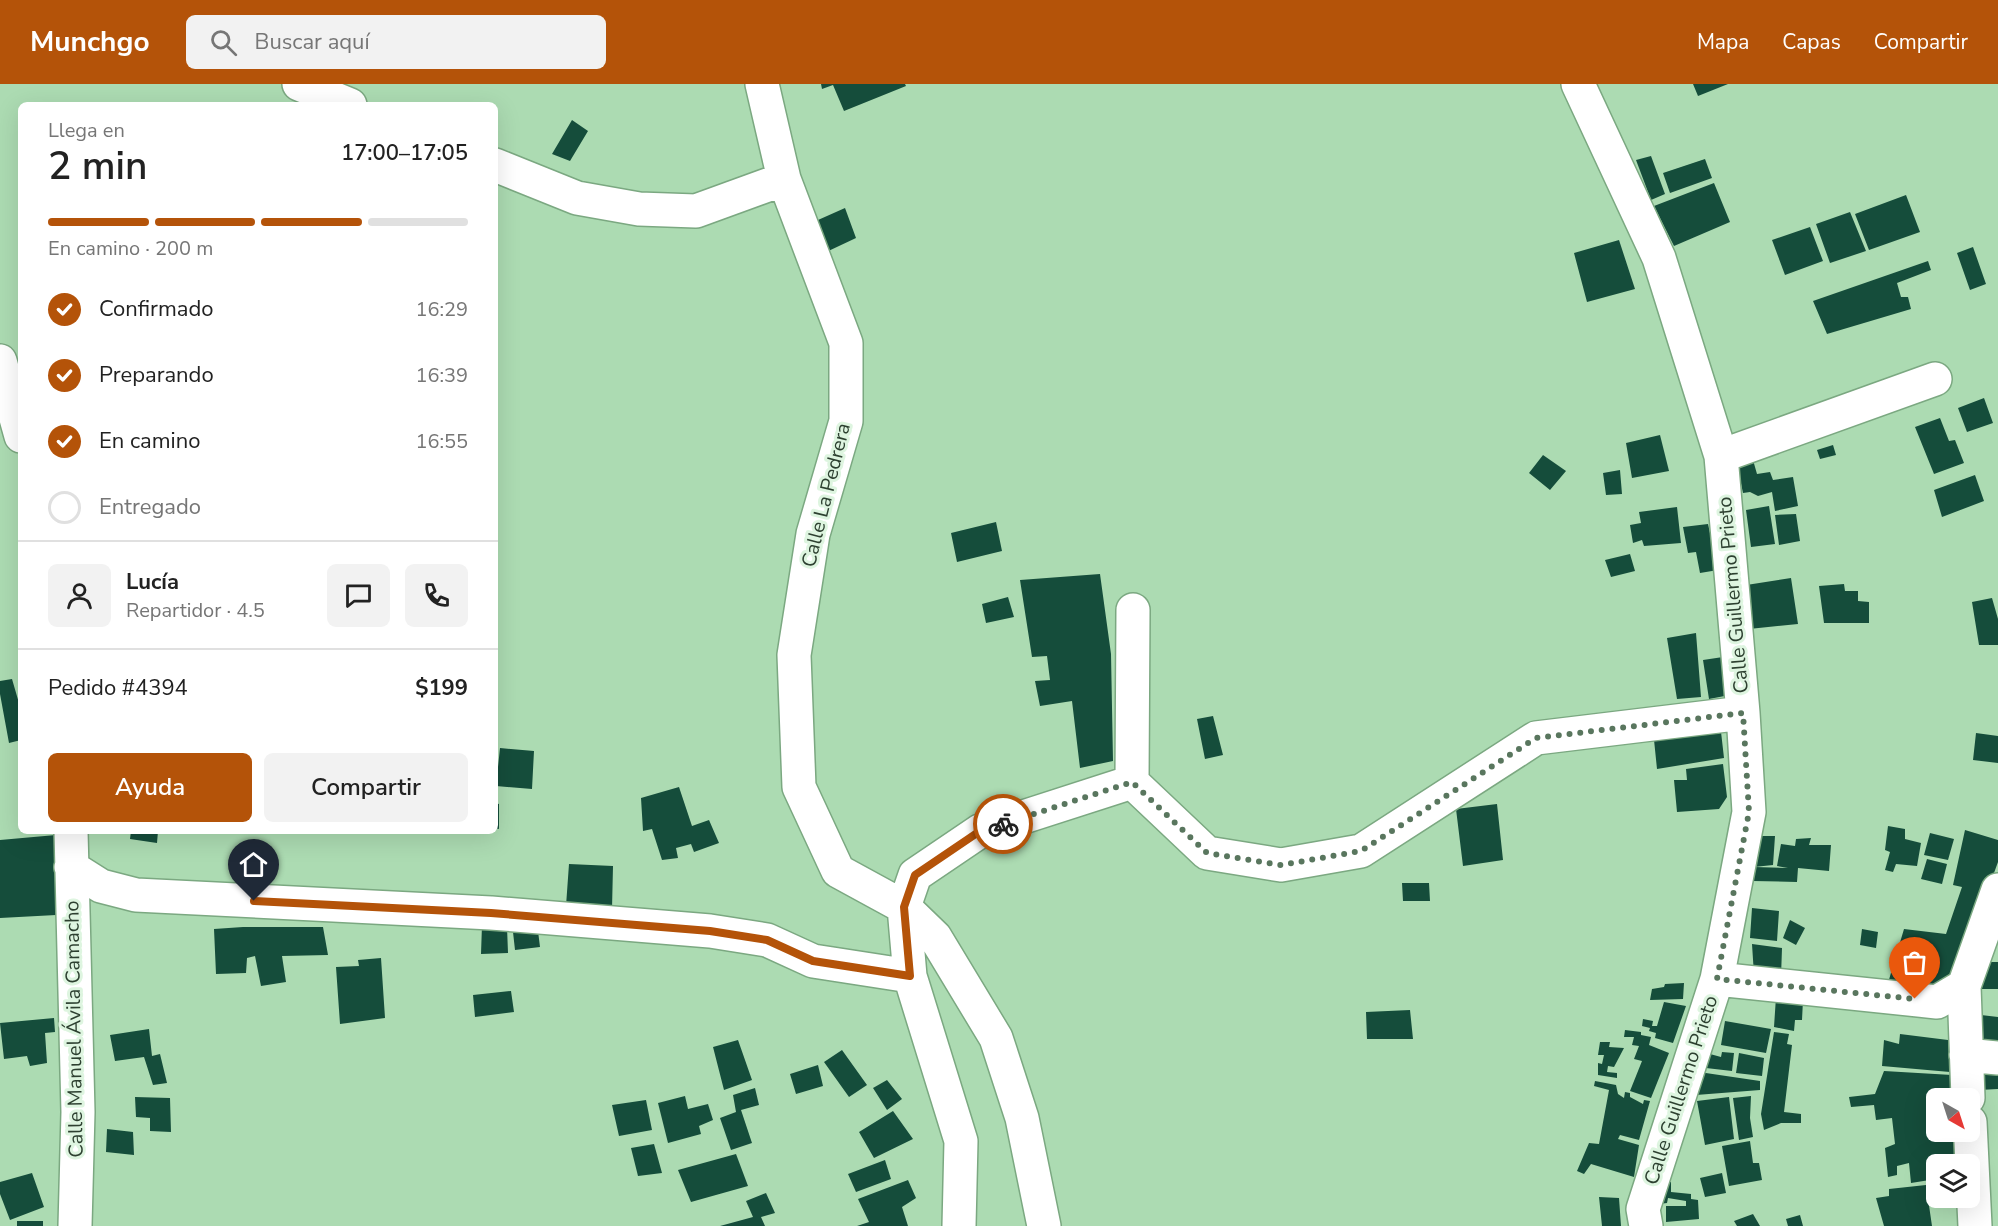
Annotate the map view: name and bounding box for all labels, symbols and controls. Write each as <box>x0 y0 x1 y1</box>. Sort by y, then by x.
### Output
search box <box>186 15 606 69</box>
text: Munchgo <box>30 23 150 61</box>
icon: search <box>207 26 240 59</box>
text: Buscar aquí <box>255 27 370 57</box>
text: Mapa <box>1697 28 1749 56</box>
text: Capas <box>1782 28 1841 56</box>
text: Compartir <box>1874 28 1968 56</box>
text: Llega en <box>48 117 125 144</box>
text: 17:00–17:05 <box>341 138 468 168</box>
text: 2 min <box>48 140 147 193</box>
text: En camino · 200 m <box>48 235 213 262</box>
icon: check <box>48 293 81 326</box>
text: Confirmado <box>99 294 214 324</box>
text: 16:29 <box>415 296 468 323</box>
icon: check <box>48 359 81 392</box>
text: Preparando <box>99 360 214 390</box>
text: 16:39 <box>415 362 468 389</box>
street label: Calle La Pedrera <box>795 420 857 570</box>
icon: check <box>48 425 81 458</box>
text: En camino <box>99 426 200 456</box>
text: 16:55 <box>415 428 468 455</box>
text: Entregado <box>99 492 201 522</box>
street label: Calle Guillermo Prieto <box>1711 495 1755 695</box>
button: person <box>48 564 111 627</box>
button: chat <box>327 564 390 627</box>
button: phone <box>405 564 468 627</box>
text: Lucía <box>126 567 179 597</box>
text: Repartidor · 4.5 <box>126 597 265 624</box>
text: Pedido #4394 <box>48 673 188 703</box>
text: $199 <box>415 673 468 703</box>
button: Ayuda <box>48 753 252 822</box>
button: Compartir <box>264 753 468 822</box>
courier <box>973 794 1033 854</box>
icon: bike <box>987 808 1020 841</box>
pin <box>228 839 279 901</box>
icon: home <box>237 848 270 881</box>
street label: Calle Manuel Ávila Camacho <box>58 900 90 1158</box>
pin <box>1889 937 1940 999</box>
icon: bag <box>1898 946 1931 979</box>
street label: Calle Guillermo Prieto <box>1638 992 1724 1188</box>
north arrow <box>1926 1088 1980 1142</box>
map controls <box>1926 1088 1980 1208</box>
button: layers <box>1926 1154 1980 1208</box>

